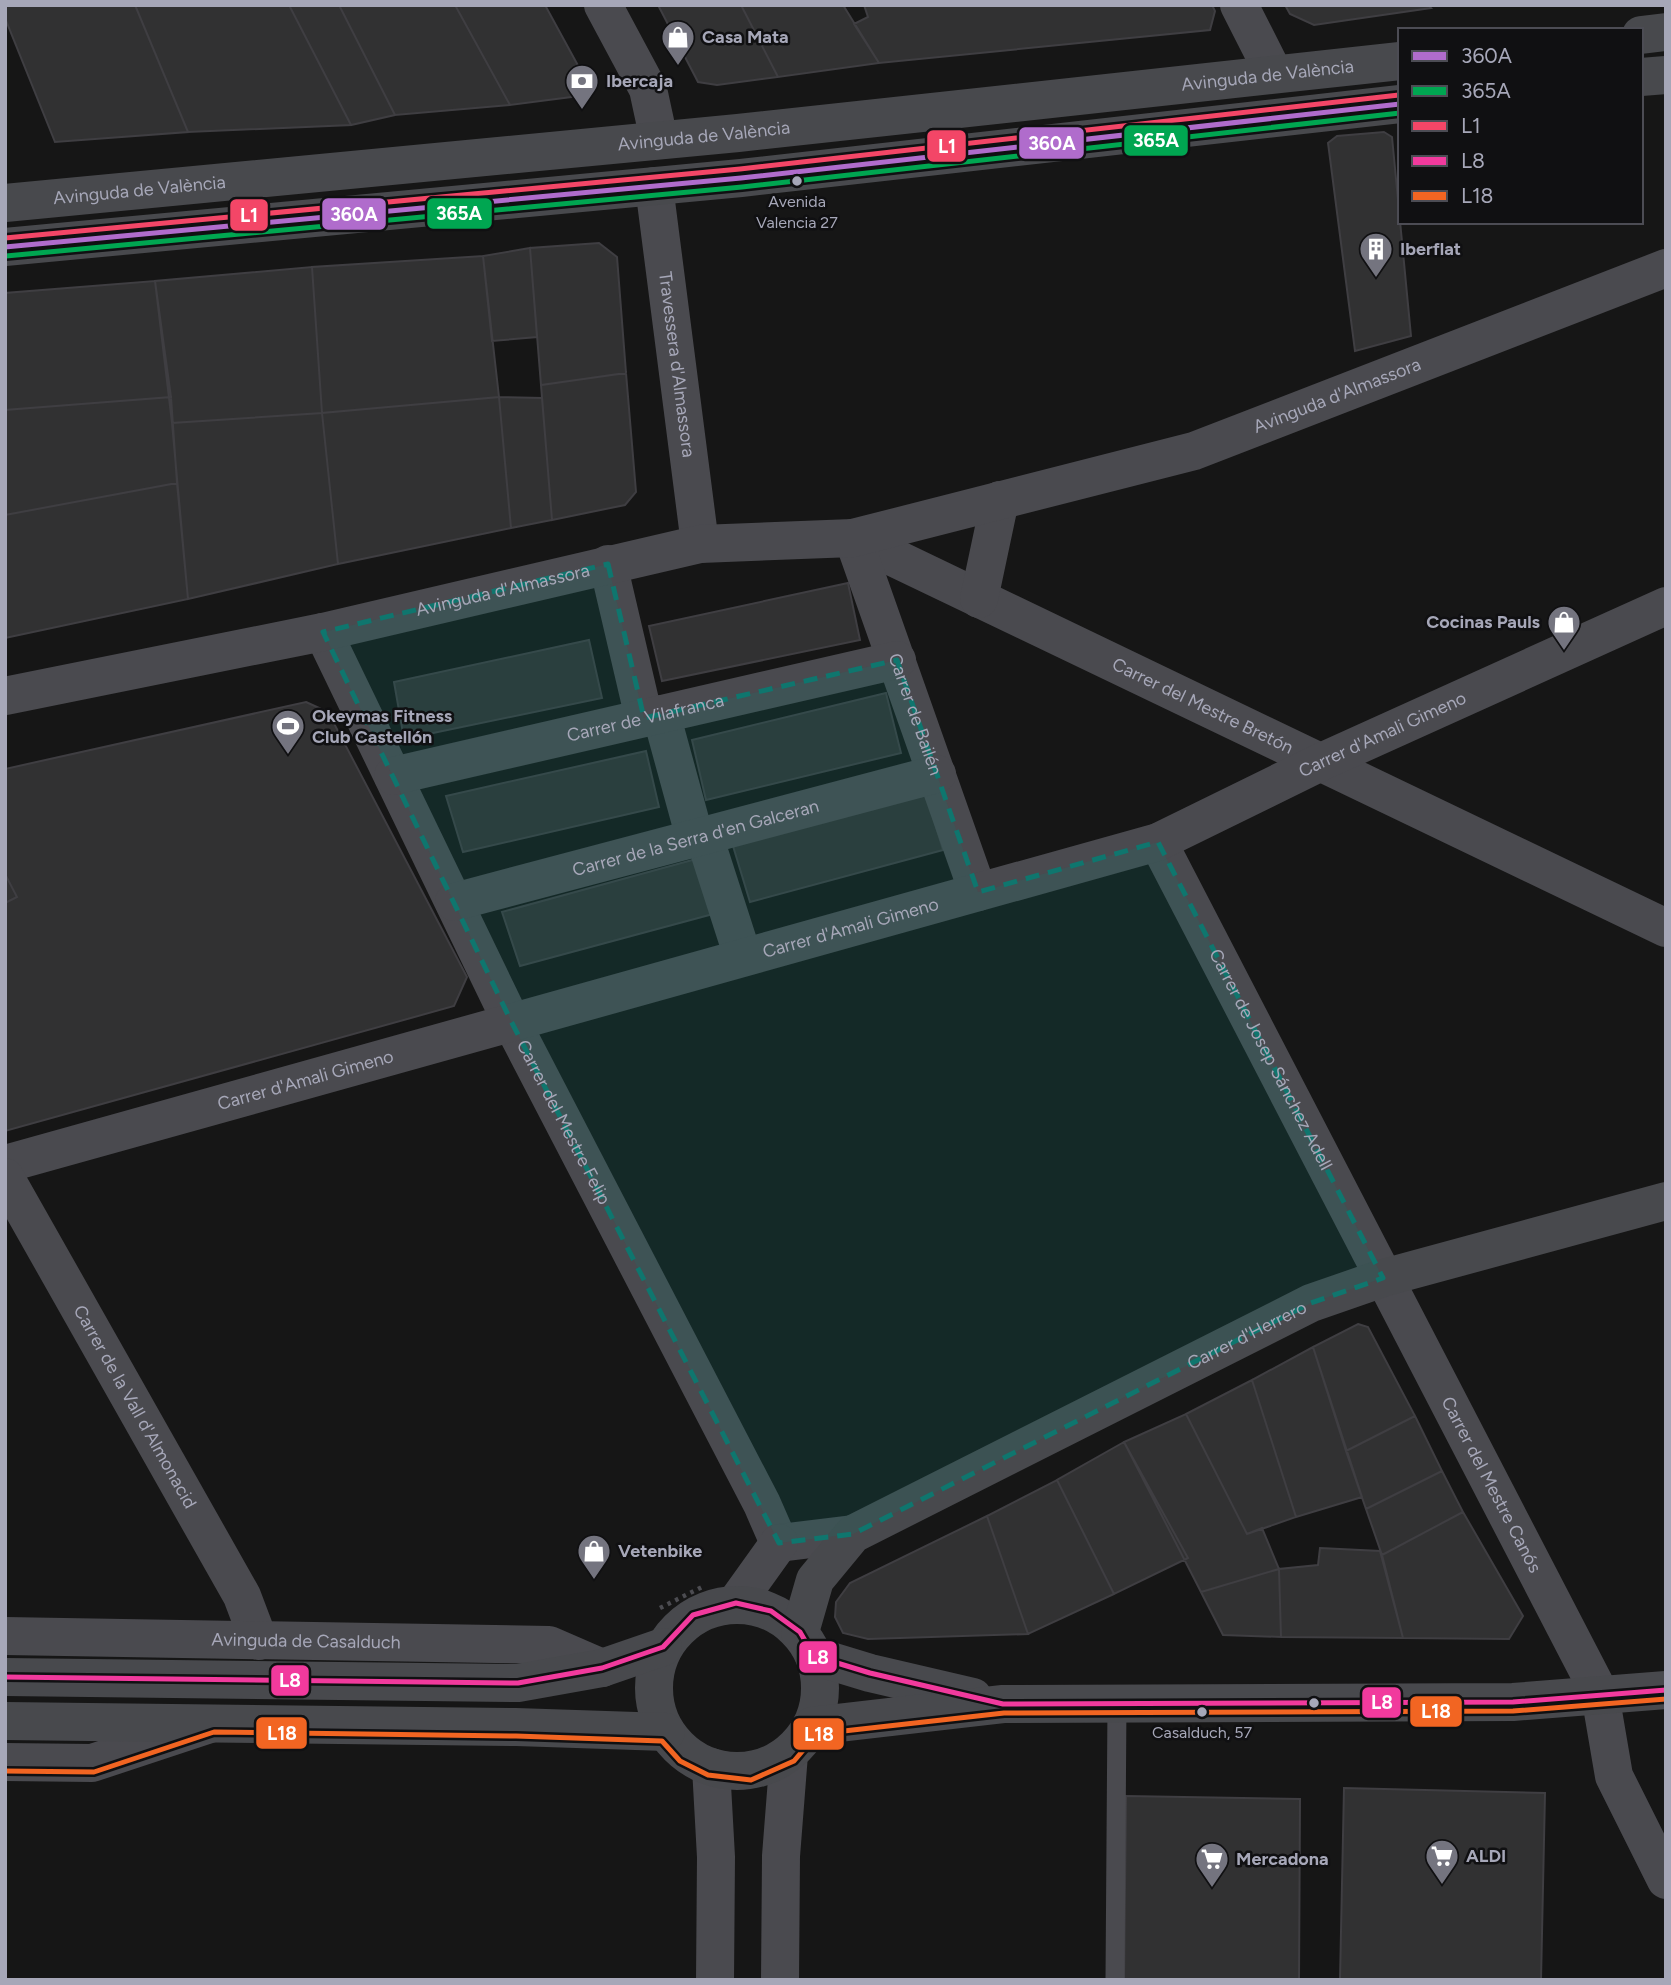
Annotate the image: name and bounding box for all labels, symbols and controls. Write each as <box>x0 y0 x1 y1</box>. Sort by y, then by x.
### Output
shop icon: Casa Mata <box>659 18 697 67</box>
place label: Casa Mata <box>702 26 789 48</box>
legend <box>1398 28 1643 224</box>
text: 360A <box>1461 43 1512 68</box>
street label: Avinguda de València <box>1180 55 1355 96</box>
bank icon: Ibercaja <box>563 62 601 111</box>
place label: Ibercaja <box>606 70 673 92</box>
text: 365A <box>1461 78 1511 103</box>
text: L1 <box>1461 113 1481 138</box>
street label: Avinguda de València <box>617 116 791 155</box>
line badge: 365A <box>1123 124 1189 157</box>
line badge: 360A <box>1018 126 1085 160</box>
line badge: L1 <box>926 129 967 163</box>
text: 365A <box>1133 129 1180 152</box>
text: 360A <box>1028 132 1076 155</box>
text: L1 <box>938 135 956 158</box>
text: L8 <box>1461 148 1485 173</box>
street label: Avinguda de València <box>52 171 227 209</box>
marker: Avenida Valencia 27 <box>790 174 804 188</box>
text: L18 <box>1461 183 1494 208</box>
place label: Avenida Valencia 27 <box>756 192 838 232</box>
line badge: 360A <box>321 197 387 231</box>
line badge: 365A <box>426 197 493 230</box>
line badge: L1 <box>229 198 269 232</box>
text: 365A <box>436 202 483 225</box>
text: 360A <box>330 203 378 226</box>
text: L1 <box>240 204 258 227</box>
building icon: Iberflat <box>1357 230 1395 279</box>
place label: Iberflat <box>1400 238 1461 260</box>
street label: Travessera d'Almassora <box>654 270 700 459</box>
street label: Avinguda d'Almassora <box>1250 353 1424 438</box>
street label: Avinguda d'Almassora <box>414 559 592 621</box>
shop icon: Cocinas Pauls <box>1545 603 1583 652</box>
place label: Cocinas Pauls <box>1426 611 1541 633</box>
street label: Carrer de Bailén <box>884 650 947 778</box>
street label: Carrer del Mestre Bretón <box>1109 653 1297 759</box>
street label: Carrer d'Amali Gimeno <box>1295 687 1470 782</box>
street label: Carrer de Vilafranca <box>565 689 726 747</box>
place label: Okeymas Fitness Club Castellón <box>312 705 453 748</box>
sports icon: Okeymas Fitness Club Castellón <box>269 707 307 756</box>
street label: Carrer de la Serra d'en Galceran <box>570 795 821 881</box>
street label: Carrer d'Amali Gimeno <box>760 893 941 963</box>
street label: Carrer de Josep Sánchez Adell <box>1204 945 1337 1174</box>
street label: Carrer del Mestre Felip <box>512 1036 615 1208</box>
street label: Carrer d'Amali Gimeno <box>215 1045 396 1115</box>
street label: Carrer d'Herrero <box>1184 1296 1310 1375</box>
street label: Carrer de la Vall d'Almonacid <box>69 1301 201 1512</box>
street label: Carrer del Mestre Canós <box>1437 1393 1546 1576</box>
shop icon: Vetenbike <box>575 1532 613 1581</box>
place label: Vetenbike <box>618 1540 702 1562</box>
street label: Avinguda de Casalduch <box>211 1628 401 1654</box>
line badge: L8 <box>798 1640 838 1674</box>
text: L8 <box>807 1646 829 1669</box>
line badge: L8 <box>270 1664 310 1697</box>
text: L8 <box>279 1669 301 1692</box>
line badge: L8 <box>1361 1686 1402 1719</box>
text: L8 <box>1371 1691 1393 1714</box>
line badge: L18 <box>1409 1695 1463 1728</box>
unlabelled marker <box>1307 1696 1321 1710</box>
text: L18 <box>1421 1700 1451 1723</box>
marker: Casalduch, 57 <box>1195 1705 1209 1719</box>
line badge: L18 <box>255 1716 308 1750</box>
line badge: L18 <box>792 1717 845 1751</box>
text: L18 <box>267 1722 297 1745</box>
text: L18 <box>804 1723 834 1746</box>
place label: Casalduch, 57 <box>1152 1723 1252 1742</box>
supermarket icon: ALDI <box>1423 1837 1461 1886</box>
supermarket icon: Mercadona <box>1193 1840 1231 1889</box>
place label: ALDI <box>1466 1845 1506 1867</box>
place label: Mercadona <box>1236 1848 1329 1870</box>

